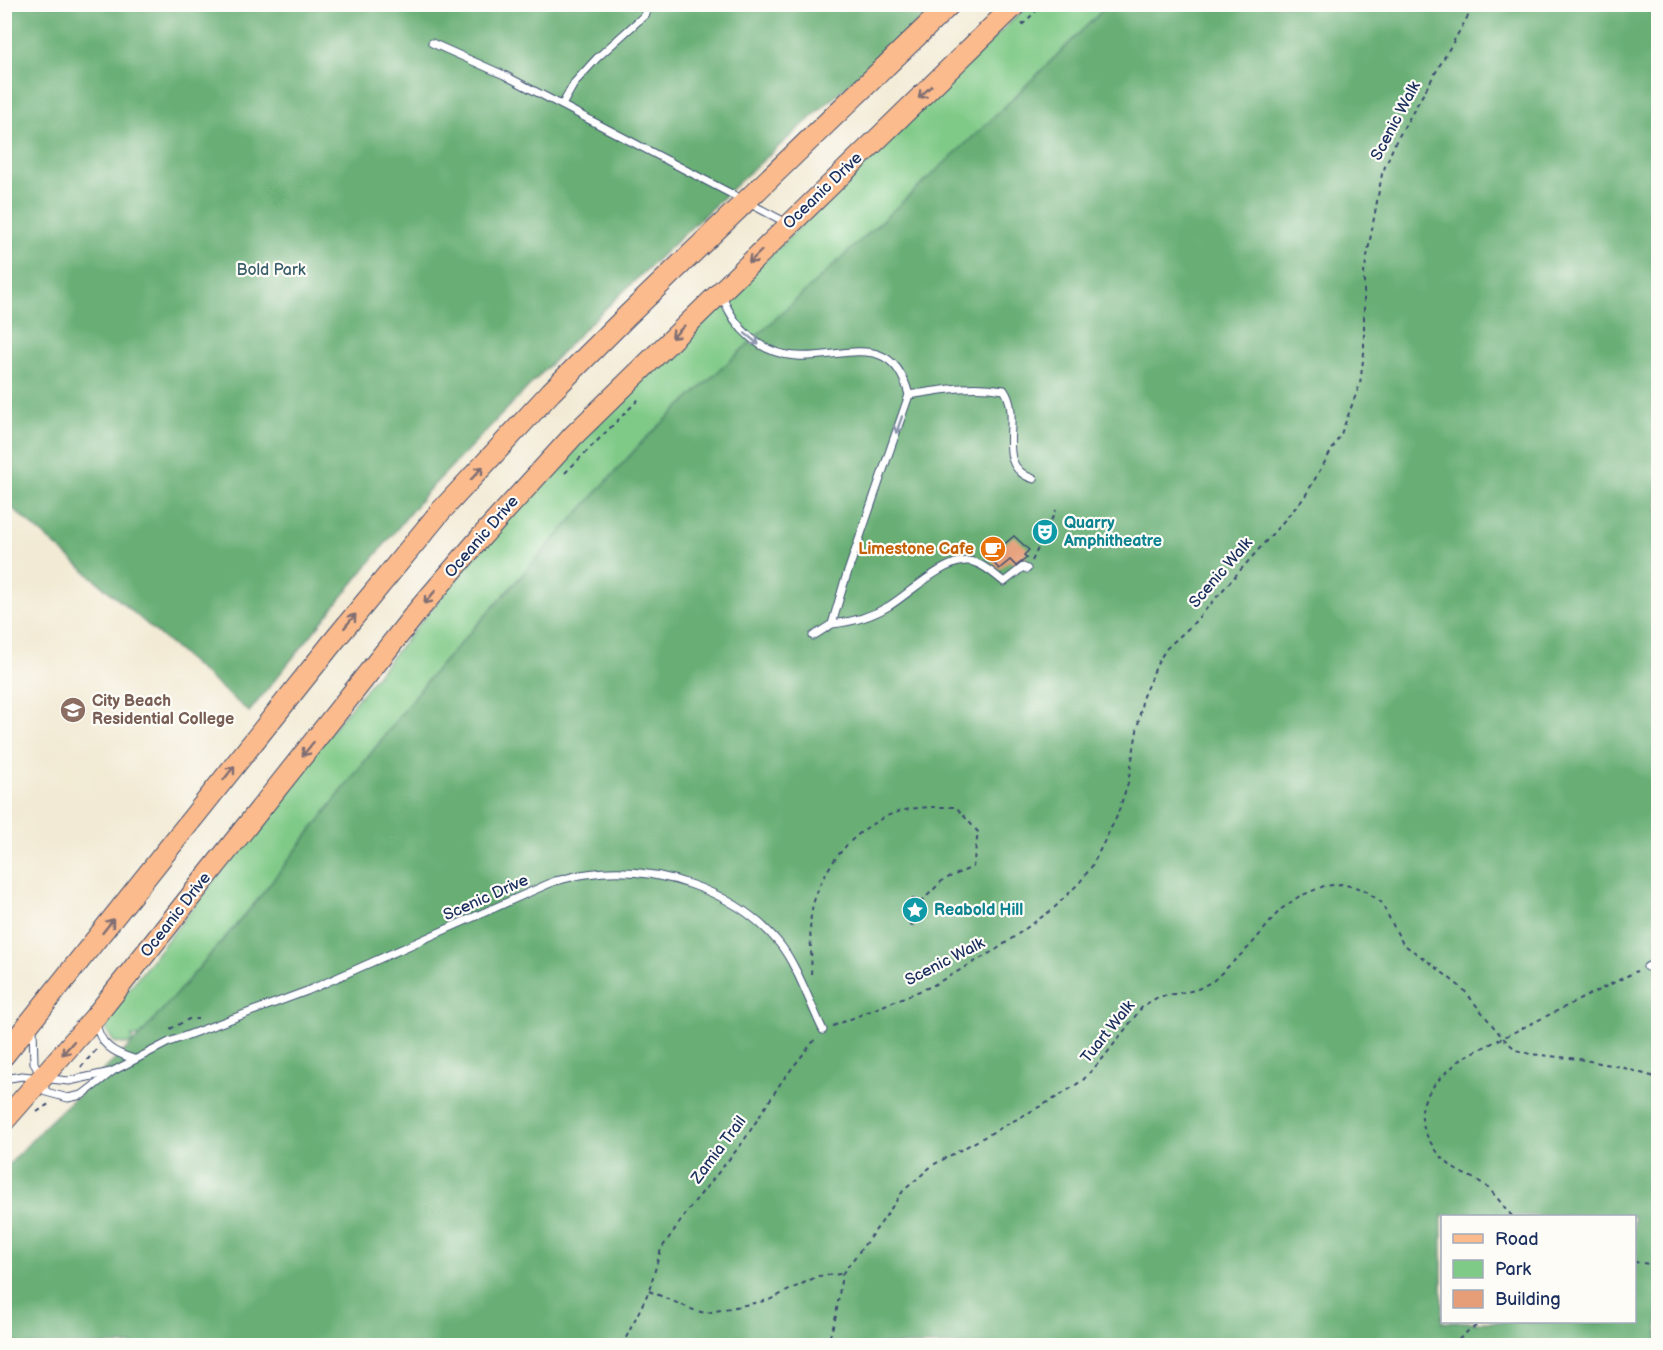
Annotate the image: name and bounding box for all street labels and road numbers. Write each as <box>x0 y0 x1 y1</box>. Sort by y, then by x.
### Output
street label: Scenic Walk <box>1367 78 1425 164</box>
street label: Oceanic Drive <box>780 148 867 233</box>
street label: Oceanic Drive <box>441 492 523 582</box>
street label: Scenic Walk <box>1185 534 1257 612</box>
street label: Oceanic Drive <box>137 868 215 961</box>
street label: Scenic Drive <box>441 871 532 925</box>
street label: Scenic Walk <box>902 934 988 990</box>
street label: Tuart Walk <box>1077 997 1139 1067</box>
street label: Zamia Trail <box>687 1113 750 1188</box>

